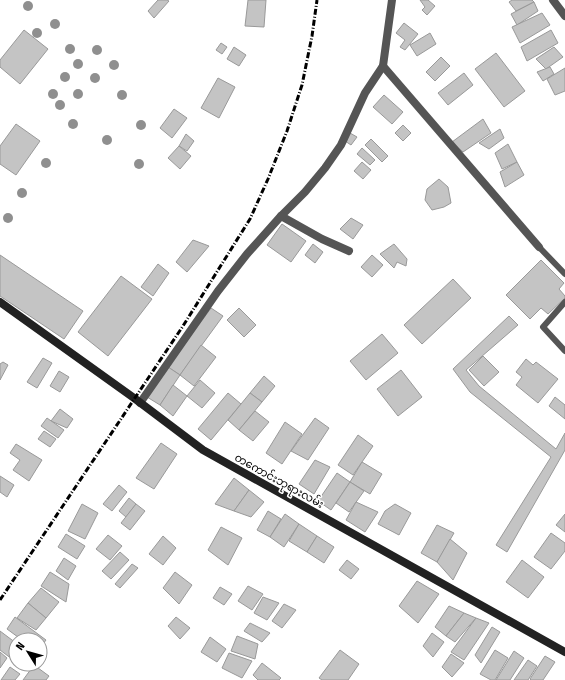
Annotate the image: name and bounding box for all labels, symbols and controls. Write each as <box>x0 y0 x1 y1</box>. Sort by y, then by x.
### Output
street label: တကောင်းဘုရားလမ်း <box>231 450 326 513</box>
north arrow <box>8 632 48 672</box>
text: N <box>13 640 28 653</box>

